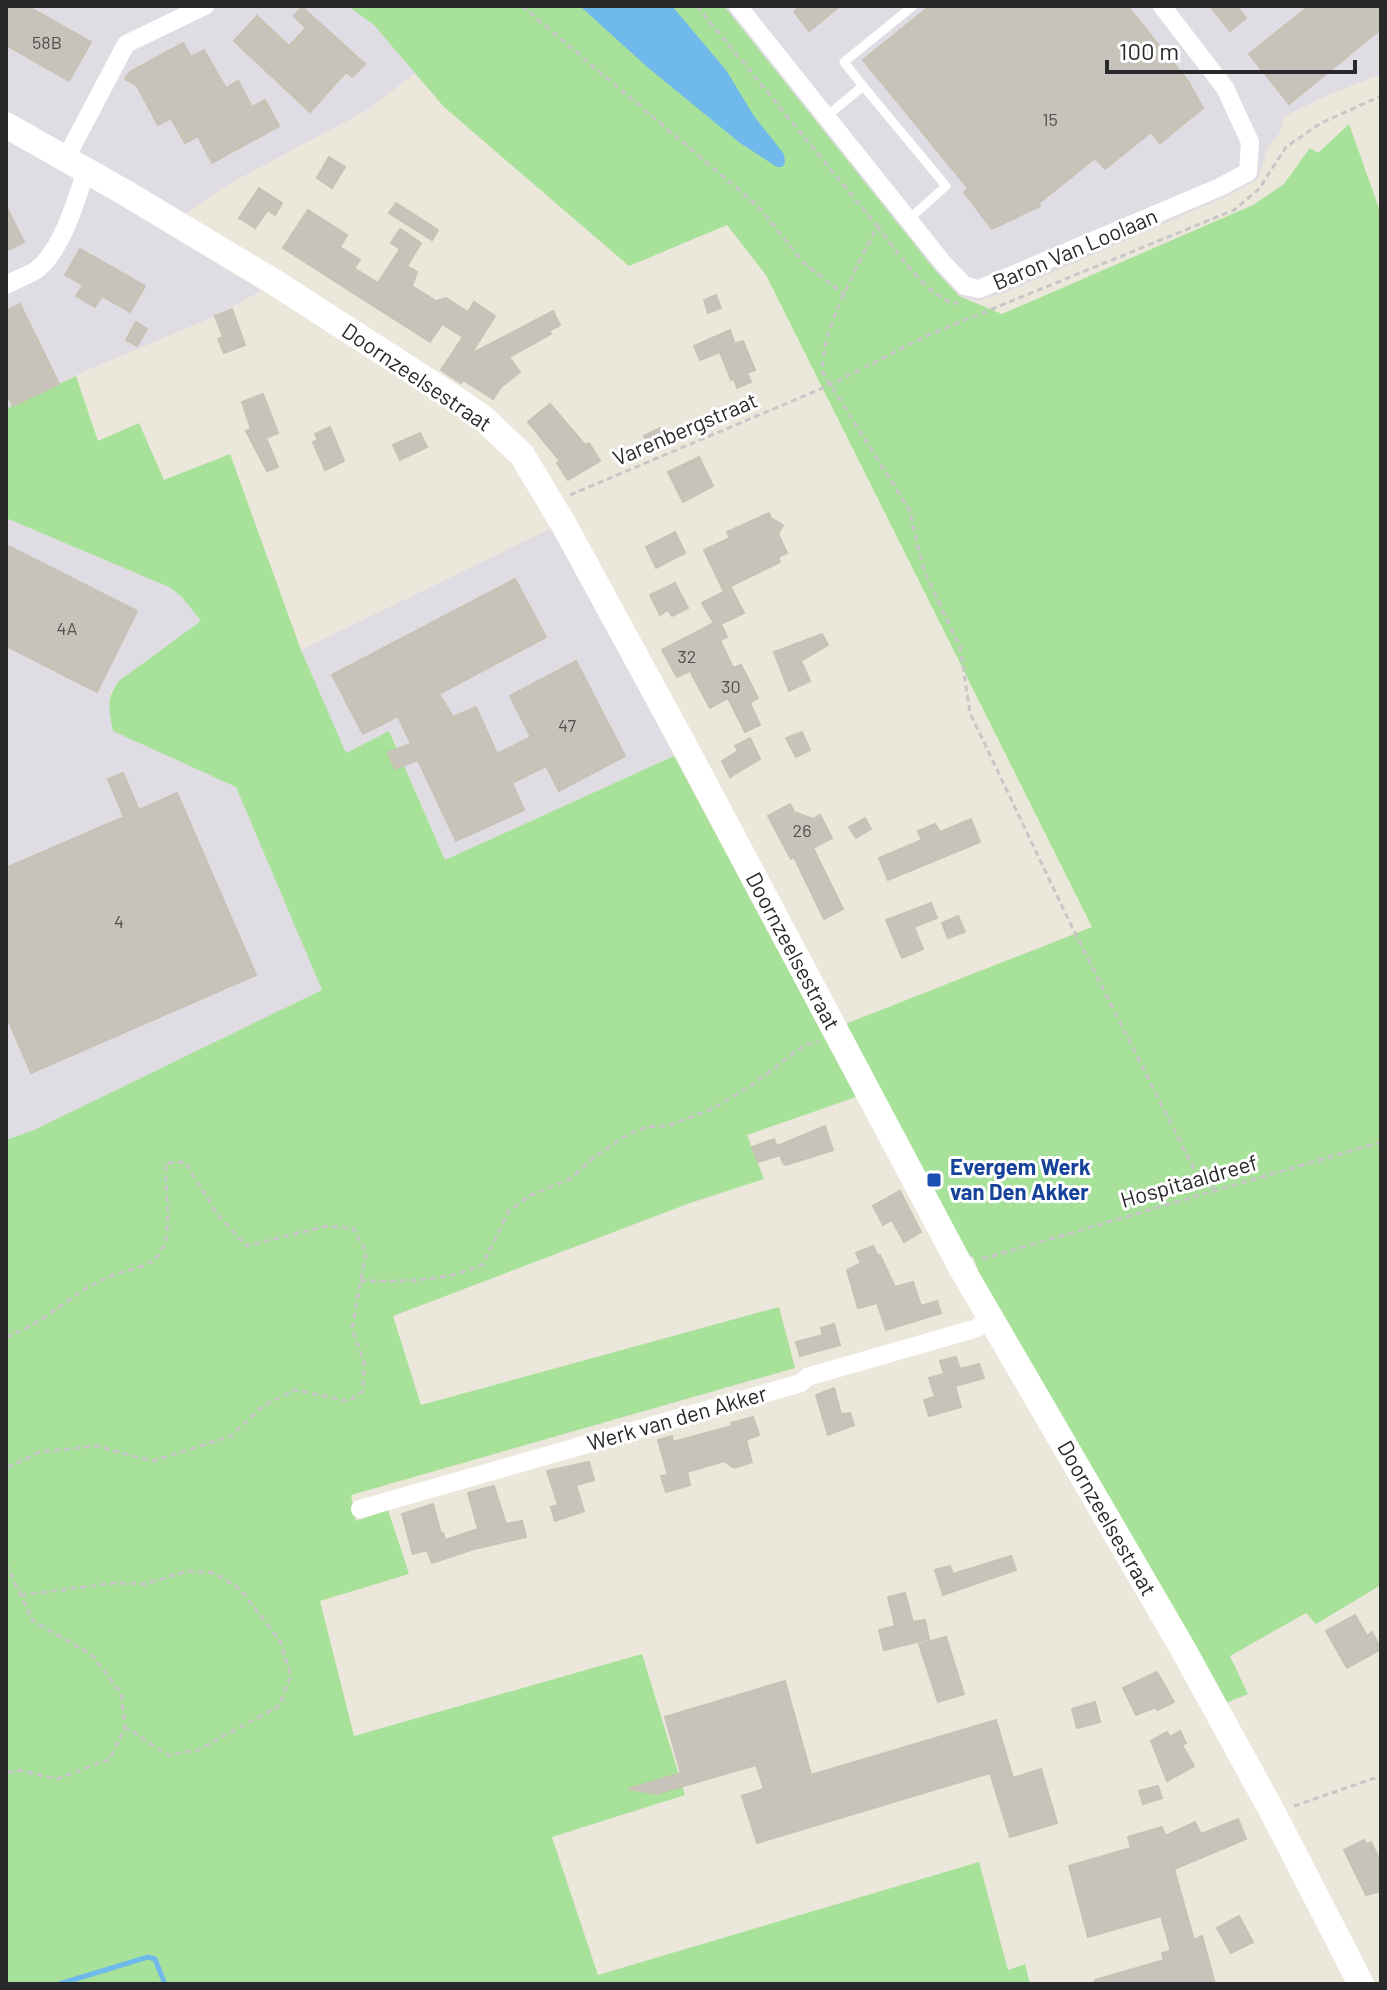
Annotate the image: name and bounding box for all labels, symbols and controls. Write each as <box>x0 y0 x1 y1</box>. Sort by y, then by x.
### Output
scale bar <box>1107 24 1355 74</box>
house number: 58B <box>32 31 62 53</box>
text: 100 m <box>1119 36 1179 65</box>
house number: 15 <box>1042 108 1058 130</box>
street label: Baron Van Loolaan <box>988 202 1161 294</box>
street label: Doornzeelsestraat <box>338 317 497 436</box>
street label: Varenbergstraat <box>608 386 761 470</box>
house number: 4A <box>57 617 77 639</box>
house number: 32 <box>678 645 696 667</box>
house number: 30 <box>721 675 741 697</box>
house number: 47 <box>558 714 576 736</box>
house number: 26 <box>793 819 811 841</box>
street label: Doornzeelsestraat <box>741 867 846 1034</box>
house number: 4 <box>114 910 124 932</box>
street label: Hospitaaldreef <box>1117 1148 1260 1212</box>
place label: Evergem Werk van Den Akker <box>950 1153 1091 1204</box>
marker: Evergem Werk van Den Akker <box>925 1171 943 1189</box>
street label: Werk van den Akker <box>584 1379 770 1455</box>
street label: Doornzeelsestraat <box>1053 1435 1163 1600</box>

